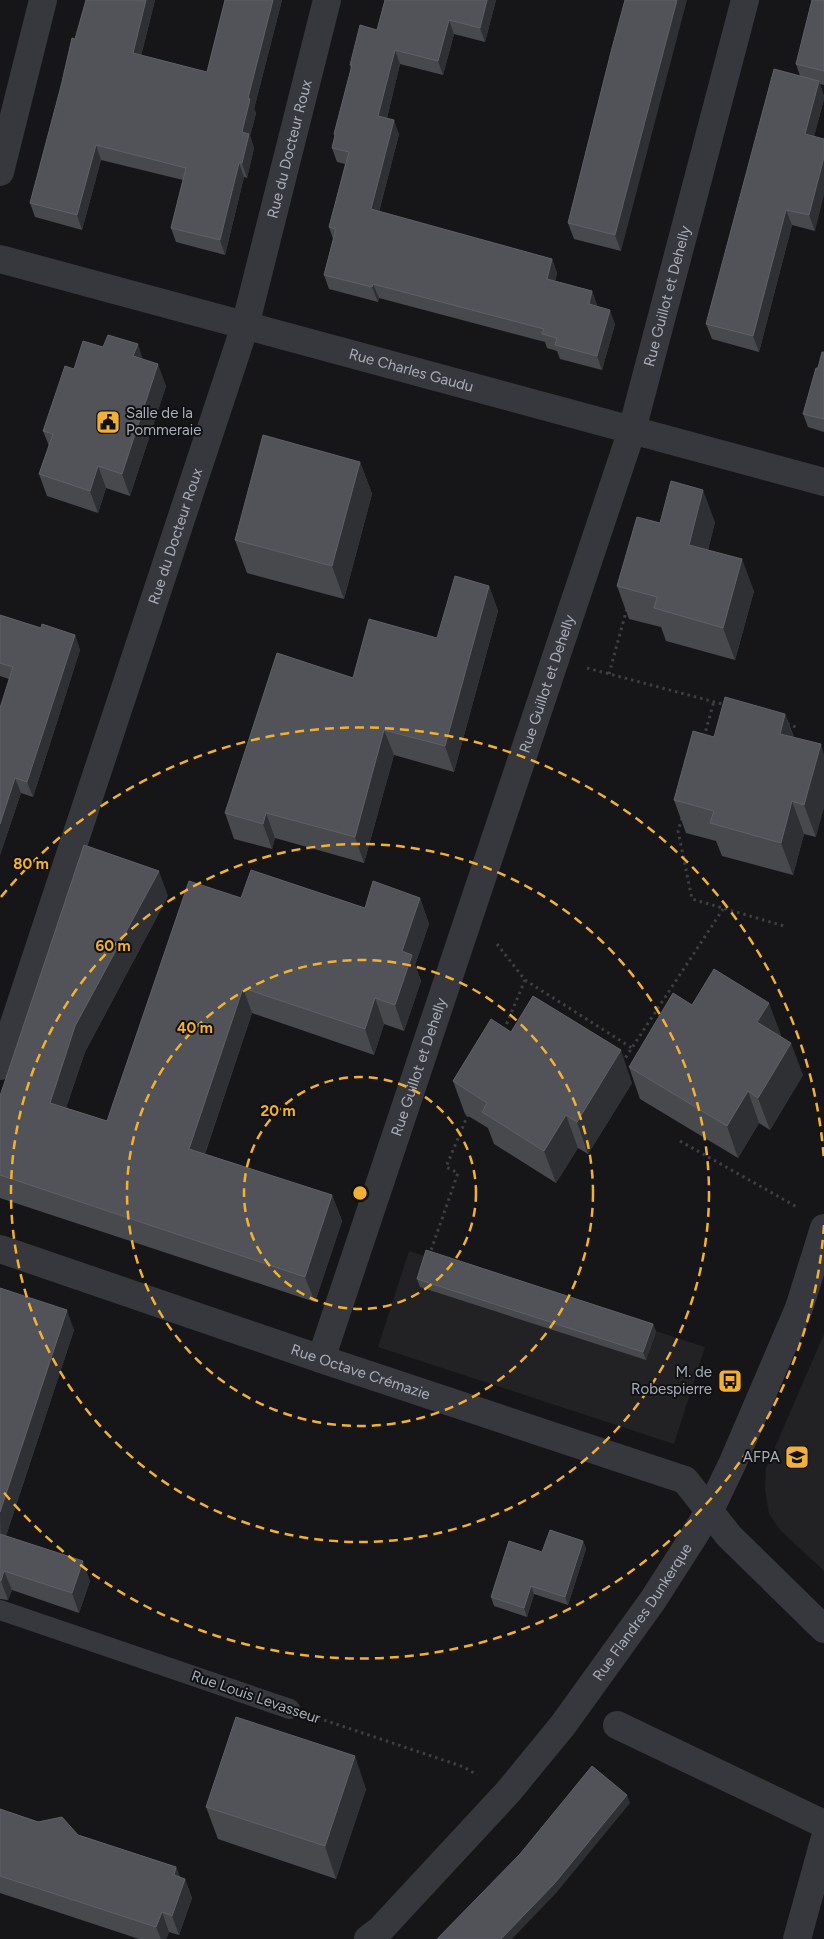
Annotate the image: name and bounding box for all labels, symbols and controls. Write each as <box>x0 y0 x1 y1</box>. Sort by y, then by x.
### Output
street label: Rue du Docteur Roux <box>263 78 316 220</box>
street label: Rue Guillot et Dehelly <box>640 224 694 369</box>
street label: Rue Charles Gaudu <box>347 345 476 396</box>
place label: Salle de la Pommeraie <box>126 404 201 439</box>
public building icon: Salle de la Pommeraie <box>95 409 121 435</box>
street label: Rue du Docteur Roux <box>144 466 206 607</box>
street label: Rue Guillot et Dehelly <box>515 612 579 755</box>
text: 80 m <box>13 855 49 873</box>
text: 60 m <box>95 937 131 955</box>
street label: Rue Guillot et Dehelly <box>387 995 450 1138</box>
text: 40 m <box>177 1019 213 1037</box>
text: 20 m <box>260 1102 296 1120</box>
centre of rings <box>351 1184 369 1202</box>
street label: Rue Octave Crémazie <box>289 1340 433 1404</box>
place label: M. de Robespierre <box>631 1363 712 1398</box>
bus stop icon: M. de Robespierre <box>717 1368 743 1394</box>
school or university icon: AFPA <box>784 1444 810 1470</box>
place label: AFPA <box>743 1448 780 1466</box>
street label: Rue Flandres Dunkerque <box>589 1540 696 1684</box>
street label: Rue Louis Levasseur <box>189 1666 323 1728</box>

